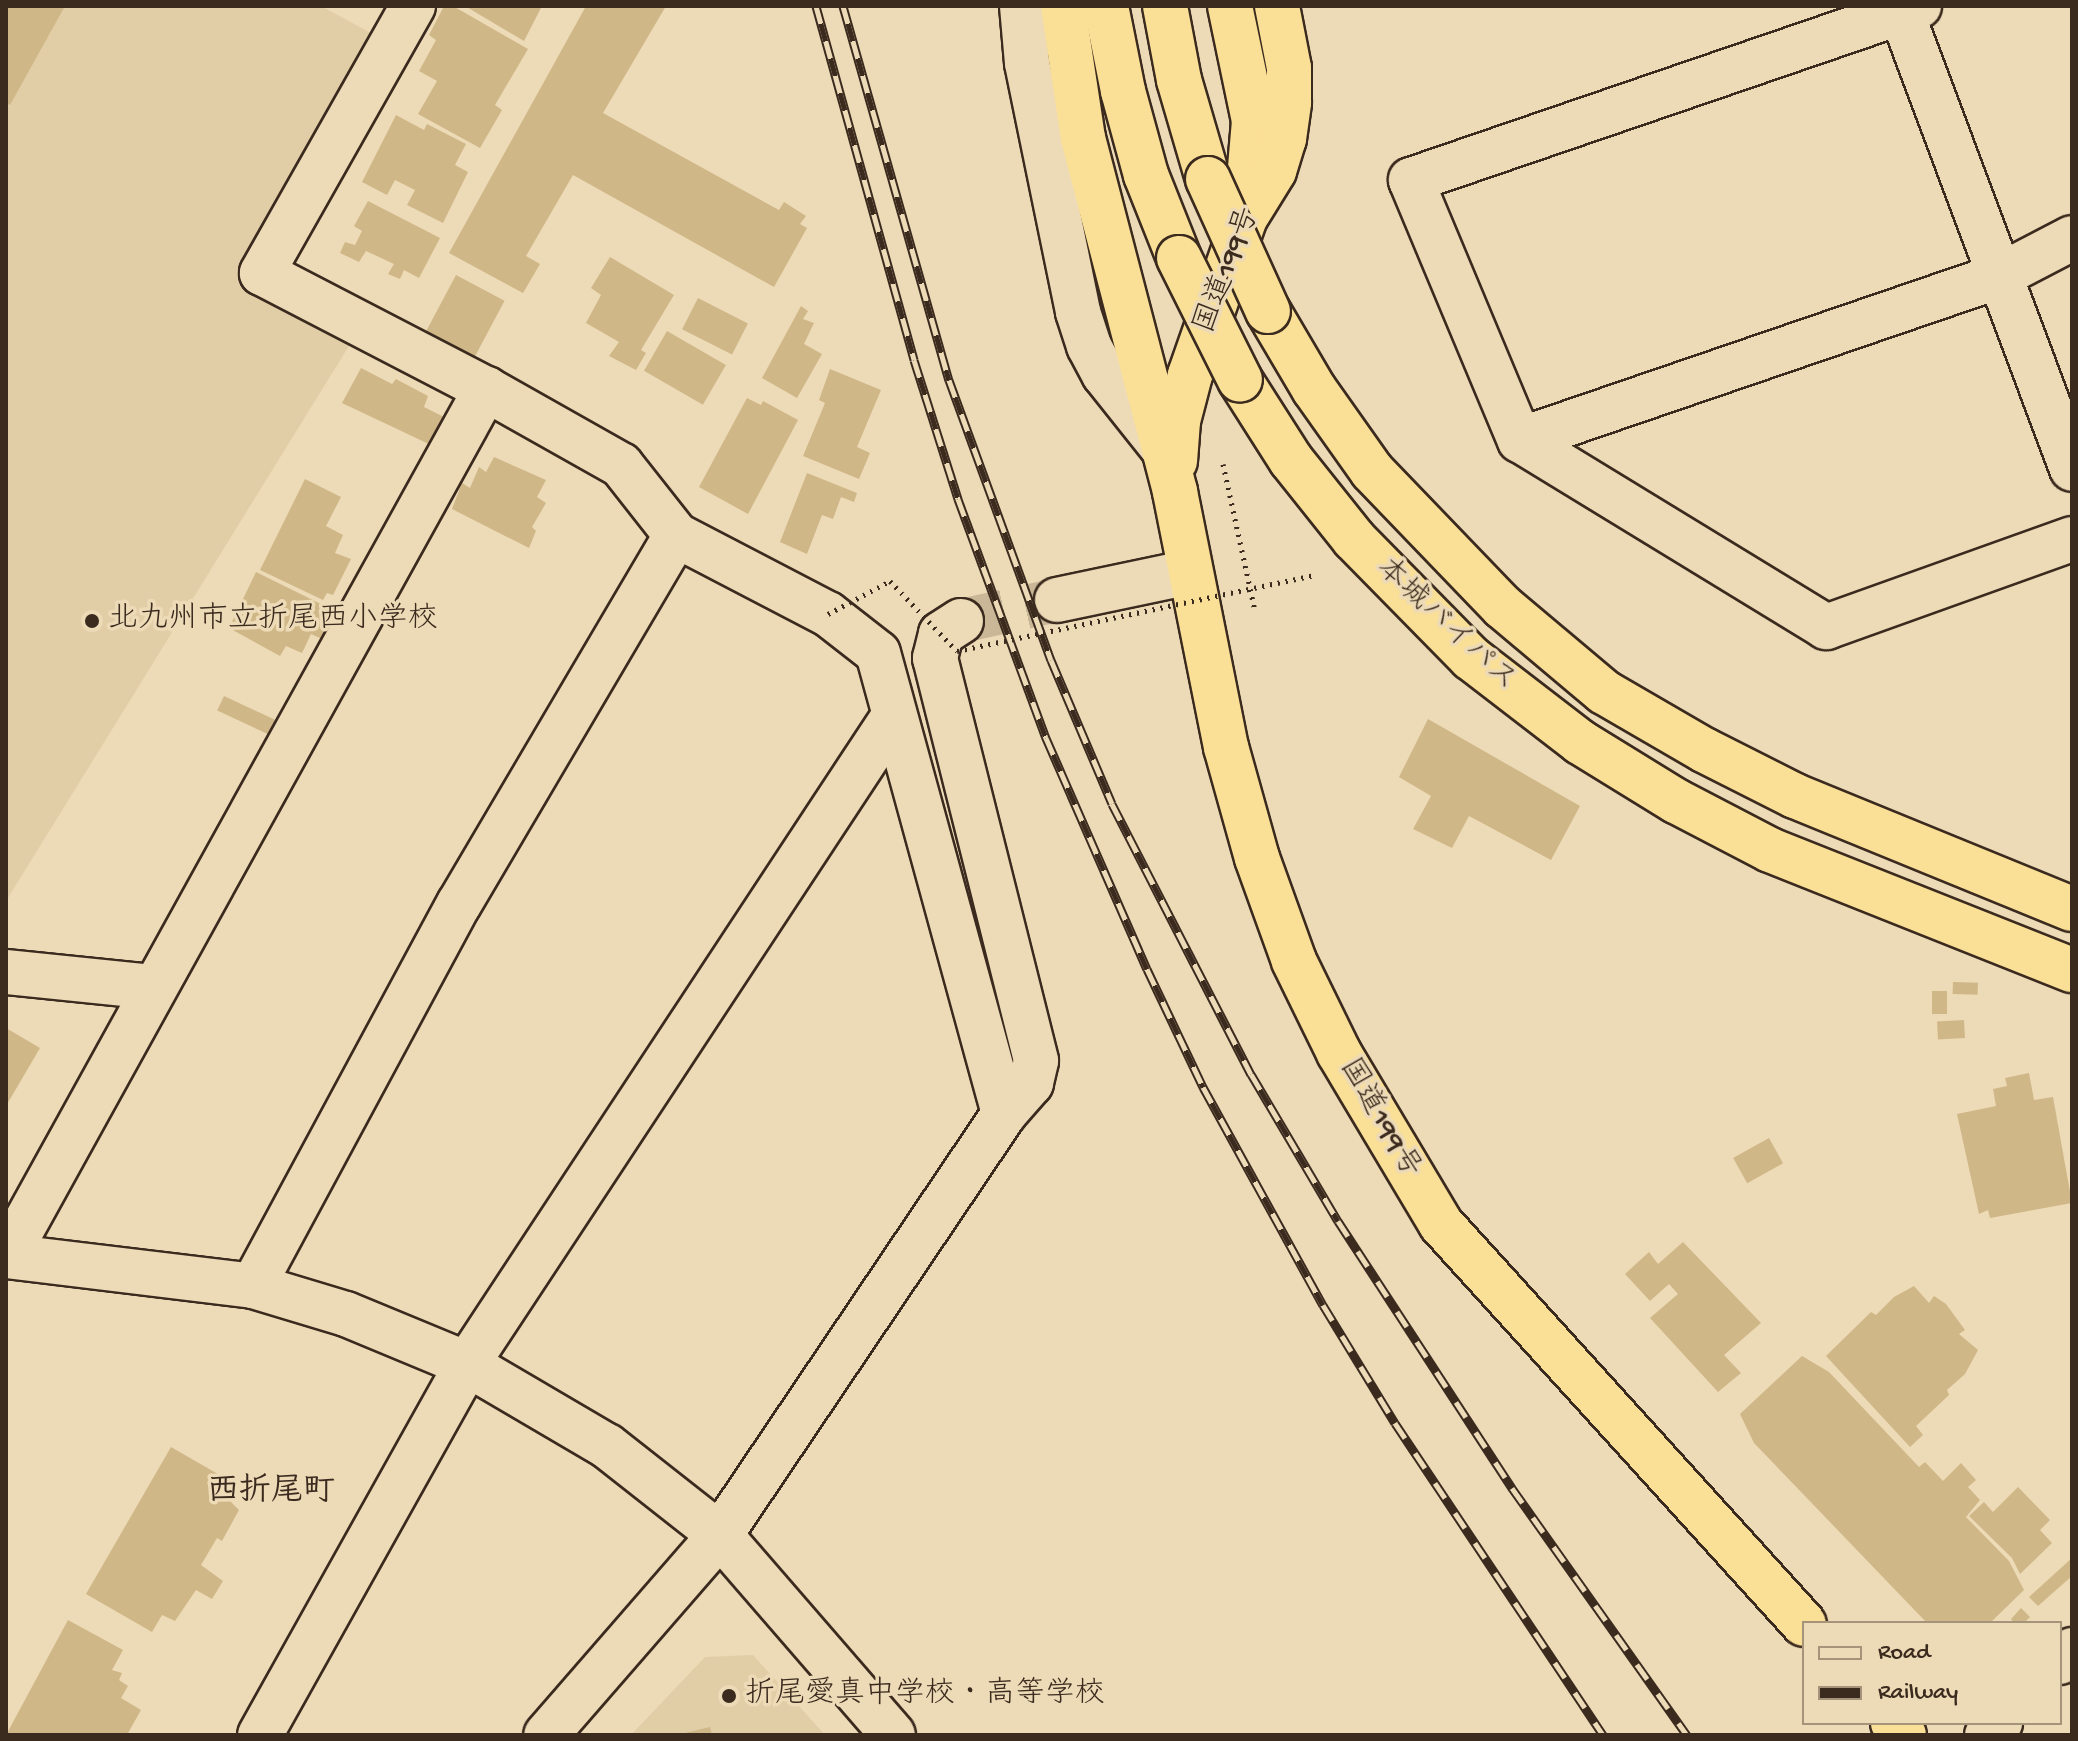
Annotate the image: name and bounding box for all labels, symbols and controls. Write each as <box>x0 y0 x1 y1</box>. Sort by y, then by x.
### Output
street label: 国道199号 <box>1189 203 1269 339</box>
street label: 本城バイパス <box>1367 551 1523 701</box>
place label: 北九州市立折尾西小学校 <box>108 603 438 639</box>
marker: 北九州市立折尾西小学校 <box>83 612 101 630</box>
street label: 国道199号 <box>1329 1053 1427 1185</box>
district label: 西折尾町 <box>207 1474 335 1512</box>
legend <box>1802 1621 2062 1725</box>
text: Road <box>1878 1639 1930 1668</box>
place label: 折尾愛真中学校・高等学校 <box>745 1678 1105 1714</box>
text: Railway <box>1878 1679 1958 1708</box>
marker: 折尾愛真中学校・高等学校 <box>720 1687 738 1705</box>

